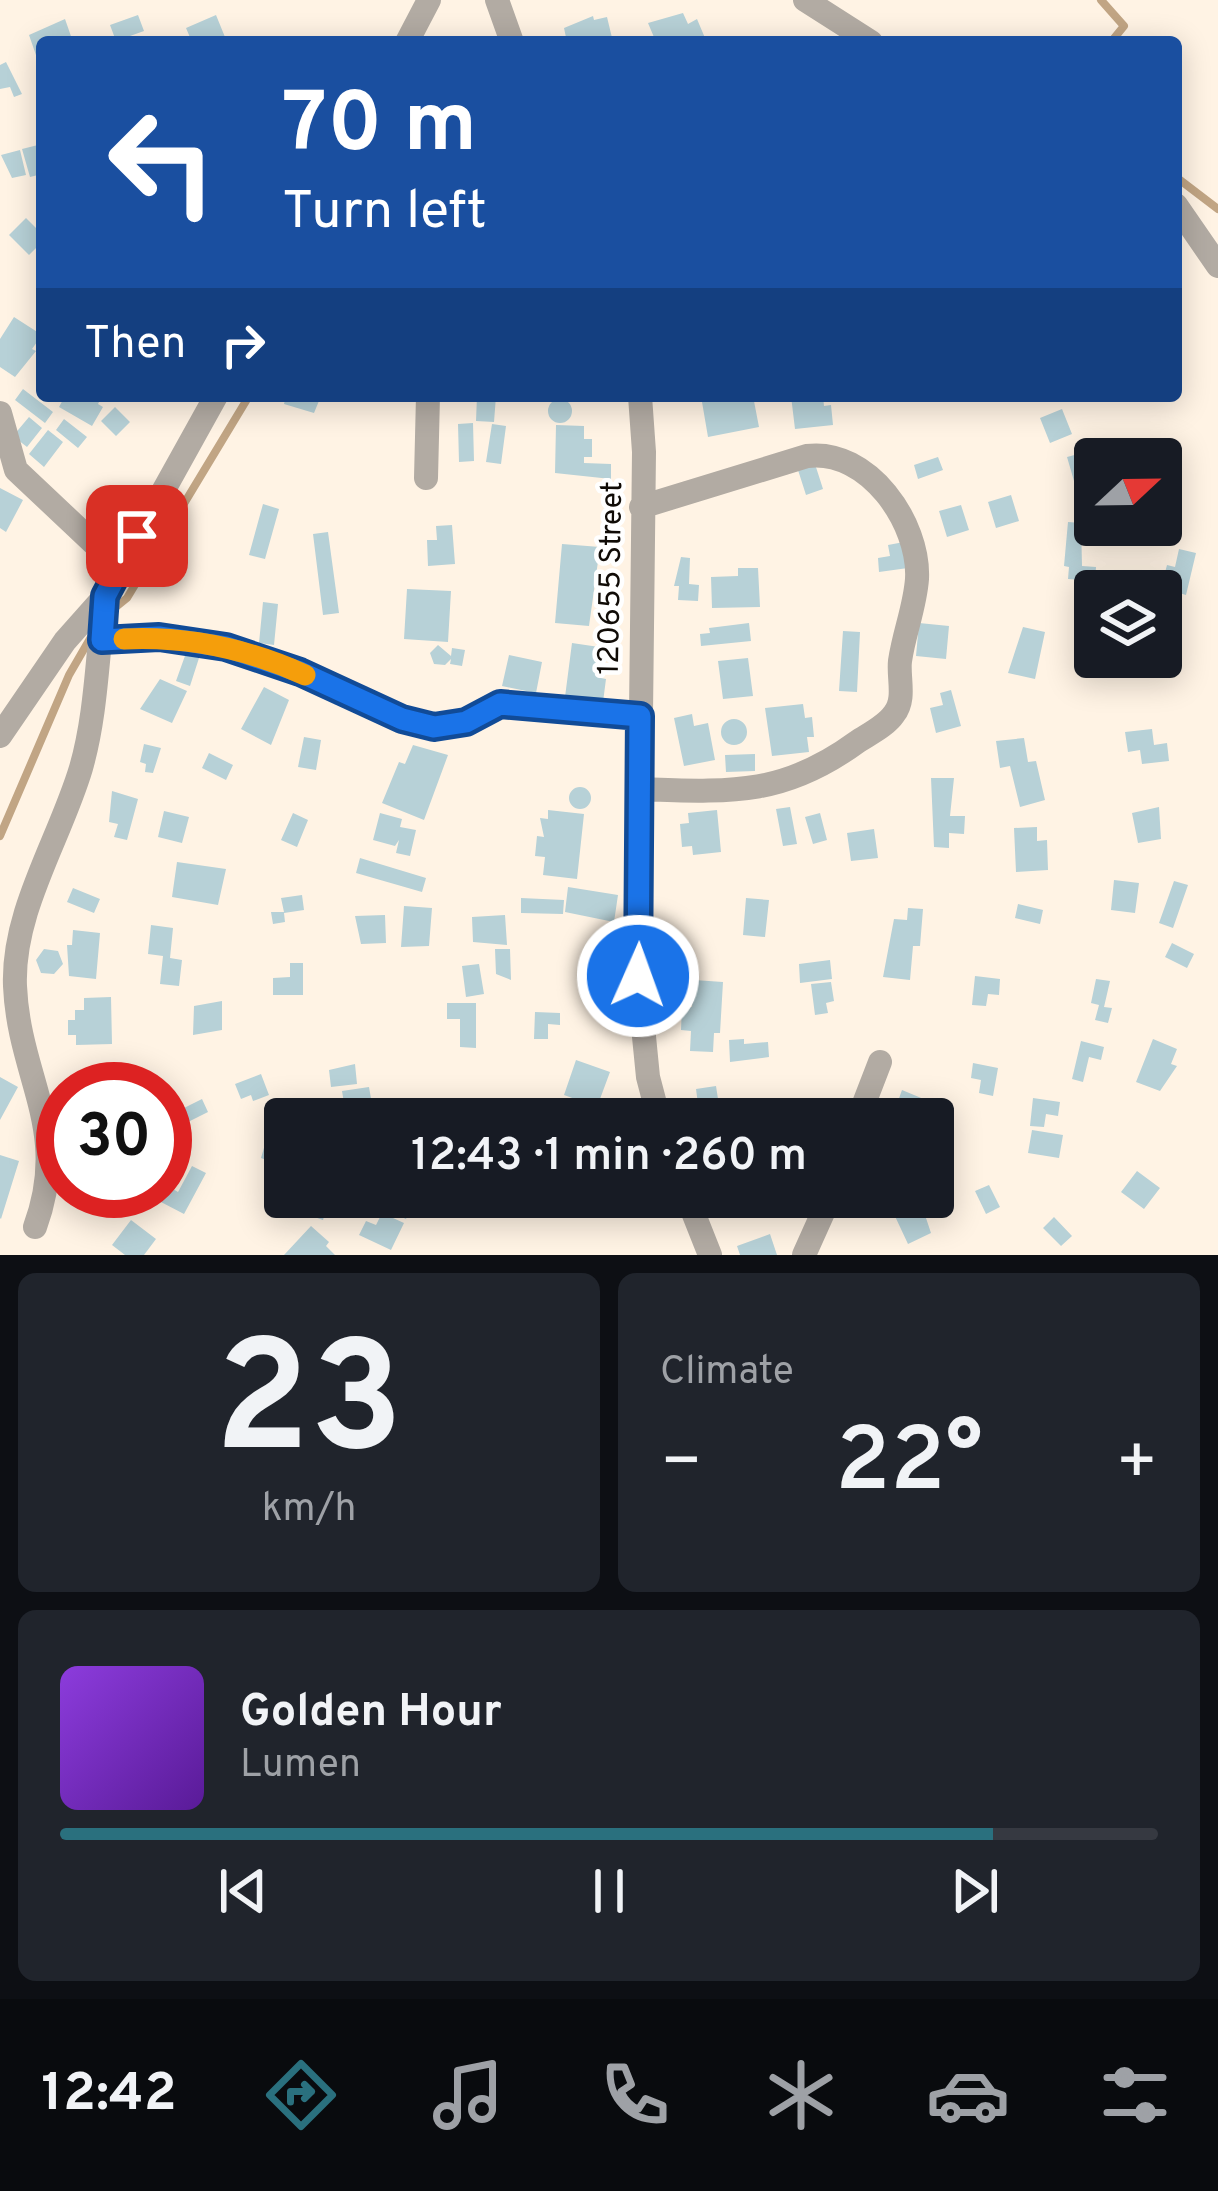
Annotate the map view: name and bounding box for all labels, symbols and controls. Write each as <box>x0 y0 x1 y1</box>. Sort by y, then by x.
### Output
text: 70 m <box>282 75 477 181</box>
icon: left <box>84 84 240 240</box>
text: Turn left <box>282 179 487 248</box>
icon: right <box>210 312 276 378</box>
text: Then <box>84 317 186 374</box>
north arrow <box>1074 438 1182 546</box>
map controls <box>1074 438 1182 678</box>
street label: 120655 Street <box>592 481 632 675</box>
pin <box>86 485 188 587</box>
icon: arrive <box>104 503 170 569</box>
button: layers <box>1074 570 1182 678</box>
position arrow <box>575 913 701 1039</box>
speed limit sign: 30 <box>36 1062 192 1218</box>
text: 12:43 · 1 min · 260 m <box>411 1129 807 1186</box>
text: 23 <box>215 1309 403 1507</box>
text: Climate <box>660 1349 794 1398</box>
text: 22° <box>835 1409 983 1522</box>
text: − <box>660 1424 703 1507</box>
text: + <box>1115 1424 1158 1507</box>
text: km/h <box>262 1486 356 1535</box>
text: Golden Hour <box>240 1685 502 1742</box>
text: Lumen <box>240 1742 361 1791</box>
icon: previous <box>210 1858 276 1924</box>
icon: pause <box>576 1858 642 1924</box>
icon: next <box>942 1858 1008 1924</box>
icon: directions <box>259 2053 343 2137</box>
icon: music <box>426 2053 510 2137</box>
icon: phone <box>593 2053 677 2137</box>
icon: climate <box>759 2053 843 2137</box>
icon: car <box>926 2053 1010 2137</box>
icon: filters <box>1093 2053 1177 2137</box>
text: 12:42 <box>41 2061 177 2130</box>

